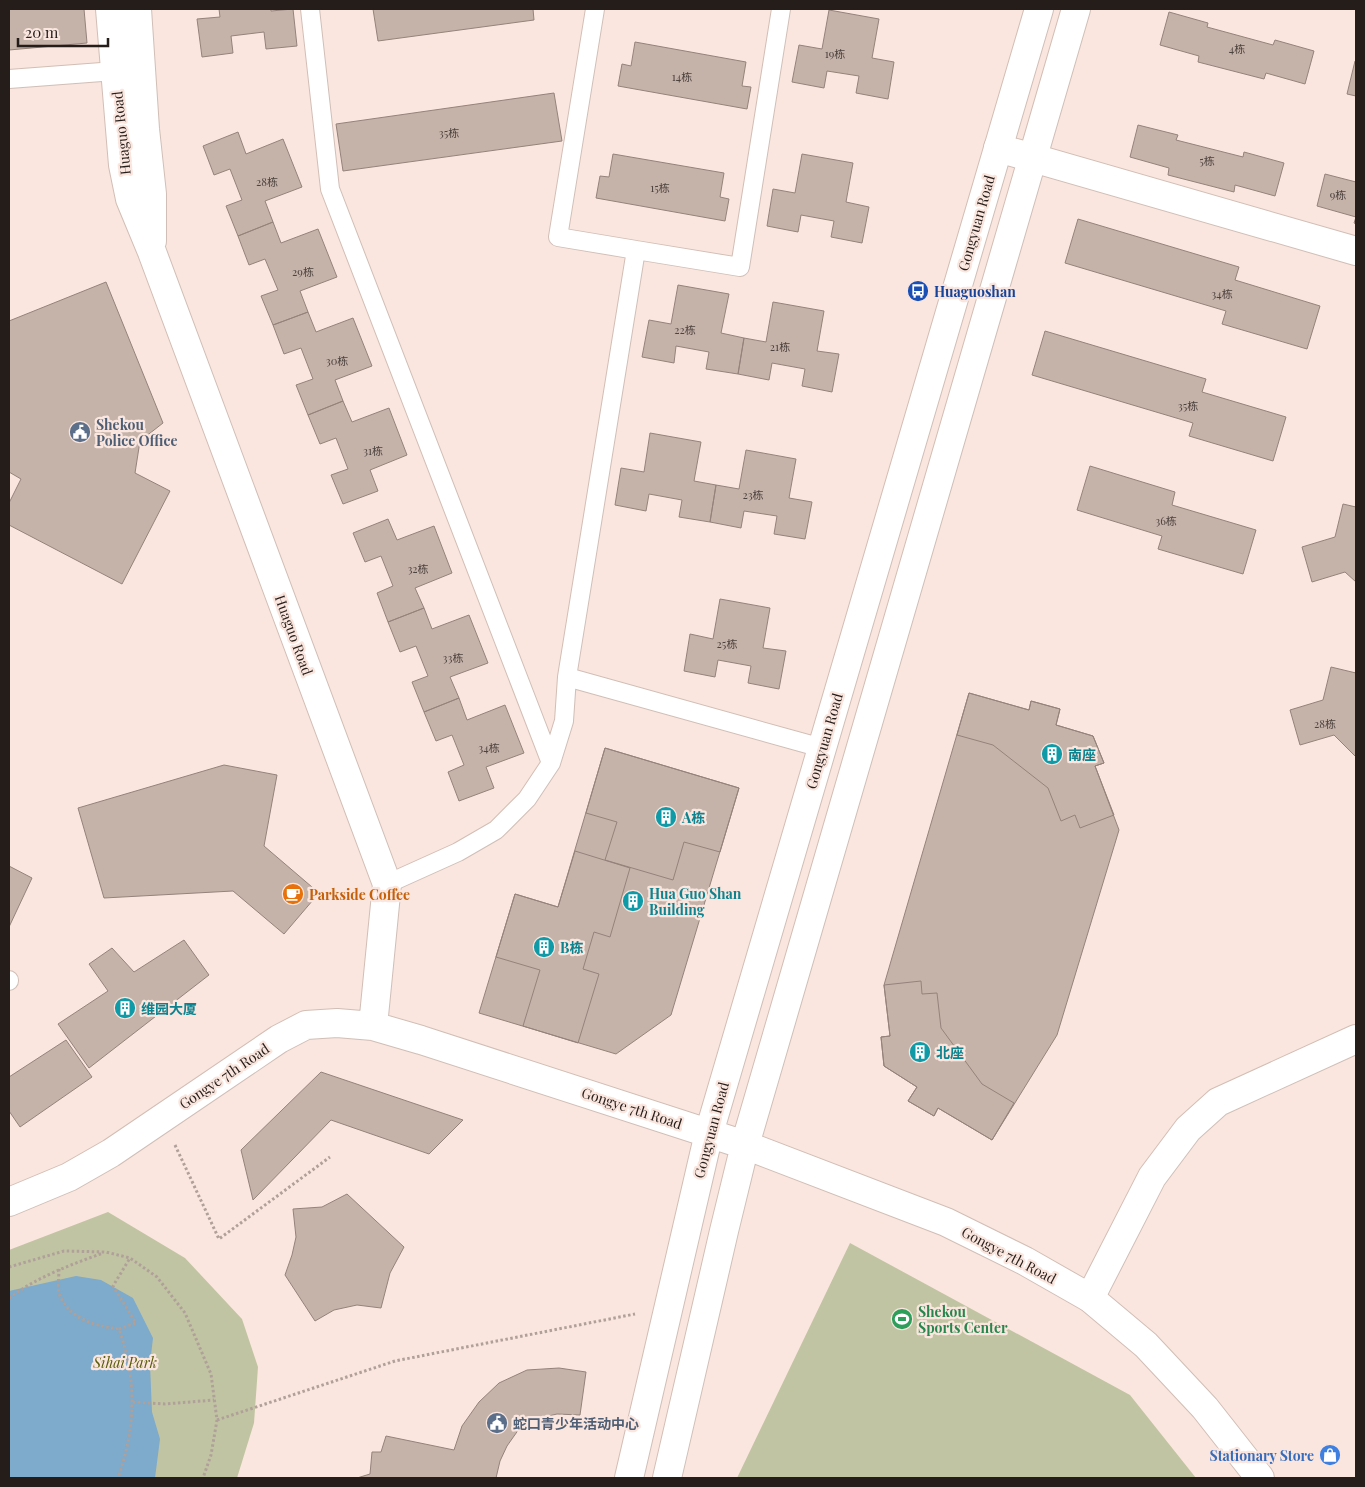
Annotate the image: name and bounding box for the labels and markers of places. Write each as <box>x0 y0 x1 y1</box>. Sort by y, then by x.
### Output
bus stop icon: Huaguoshan <box>906 279 930 303</box>
place label: Huaguoshan <box>934 282 1016 301</box>
place label: Shekou Police Office <box>96 415 177 450</box>
public building icon: Shekou Police Office <box>68 420 92 444</box>
building icon: 南座 <box>1040 742 1064 766</box>
place label: 南座 <box>1068 745 1096 764</box>
building icon: A栋 <box>654 805 678 829</box>
place label: A栋 <box>681 808 705 827</box>
cafe icon: Parkside Coffee <box>281 882 305 906</box>
place label: Hua Guo Shan Building <box>649 884 742 919</box>
place label: Parkside Coffee <box>309 885 410 904</box>
building icon: Hua Guo Shan Building <box>621 889 645 913</box>
building icon: B栋 <box>532 935 556 959</box>
place label: B栋 <box>560 938 583 957</box>
building icon: 维园大厦 <box>113 996 137 1020</box>
place label: 维园大厦 <box>141 999 197 1018</box>
building icon: 北座 <box>908 1040 932 1064</box>
place label: 北座 <box>936 1043 964 1062</box>
place label: Shekou Sports Center <box>918 1302 1008 1337</box>
sports icon: Shekou Sports Center <box>890 1307 914 1331</box>
public building icon: 蛇口青少年活动中心 <box>485 1411 509 1435</box>
place label: 蛇口青少年活动中心 <box>513 1414 639 1433</box>
shop icon: Stationary Store <box>1318 1443 1342 1467</box>
place label: Stationary Store <box>1210 1446 1314 1465</box>

